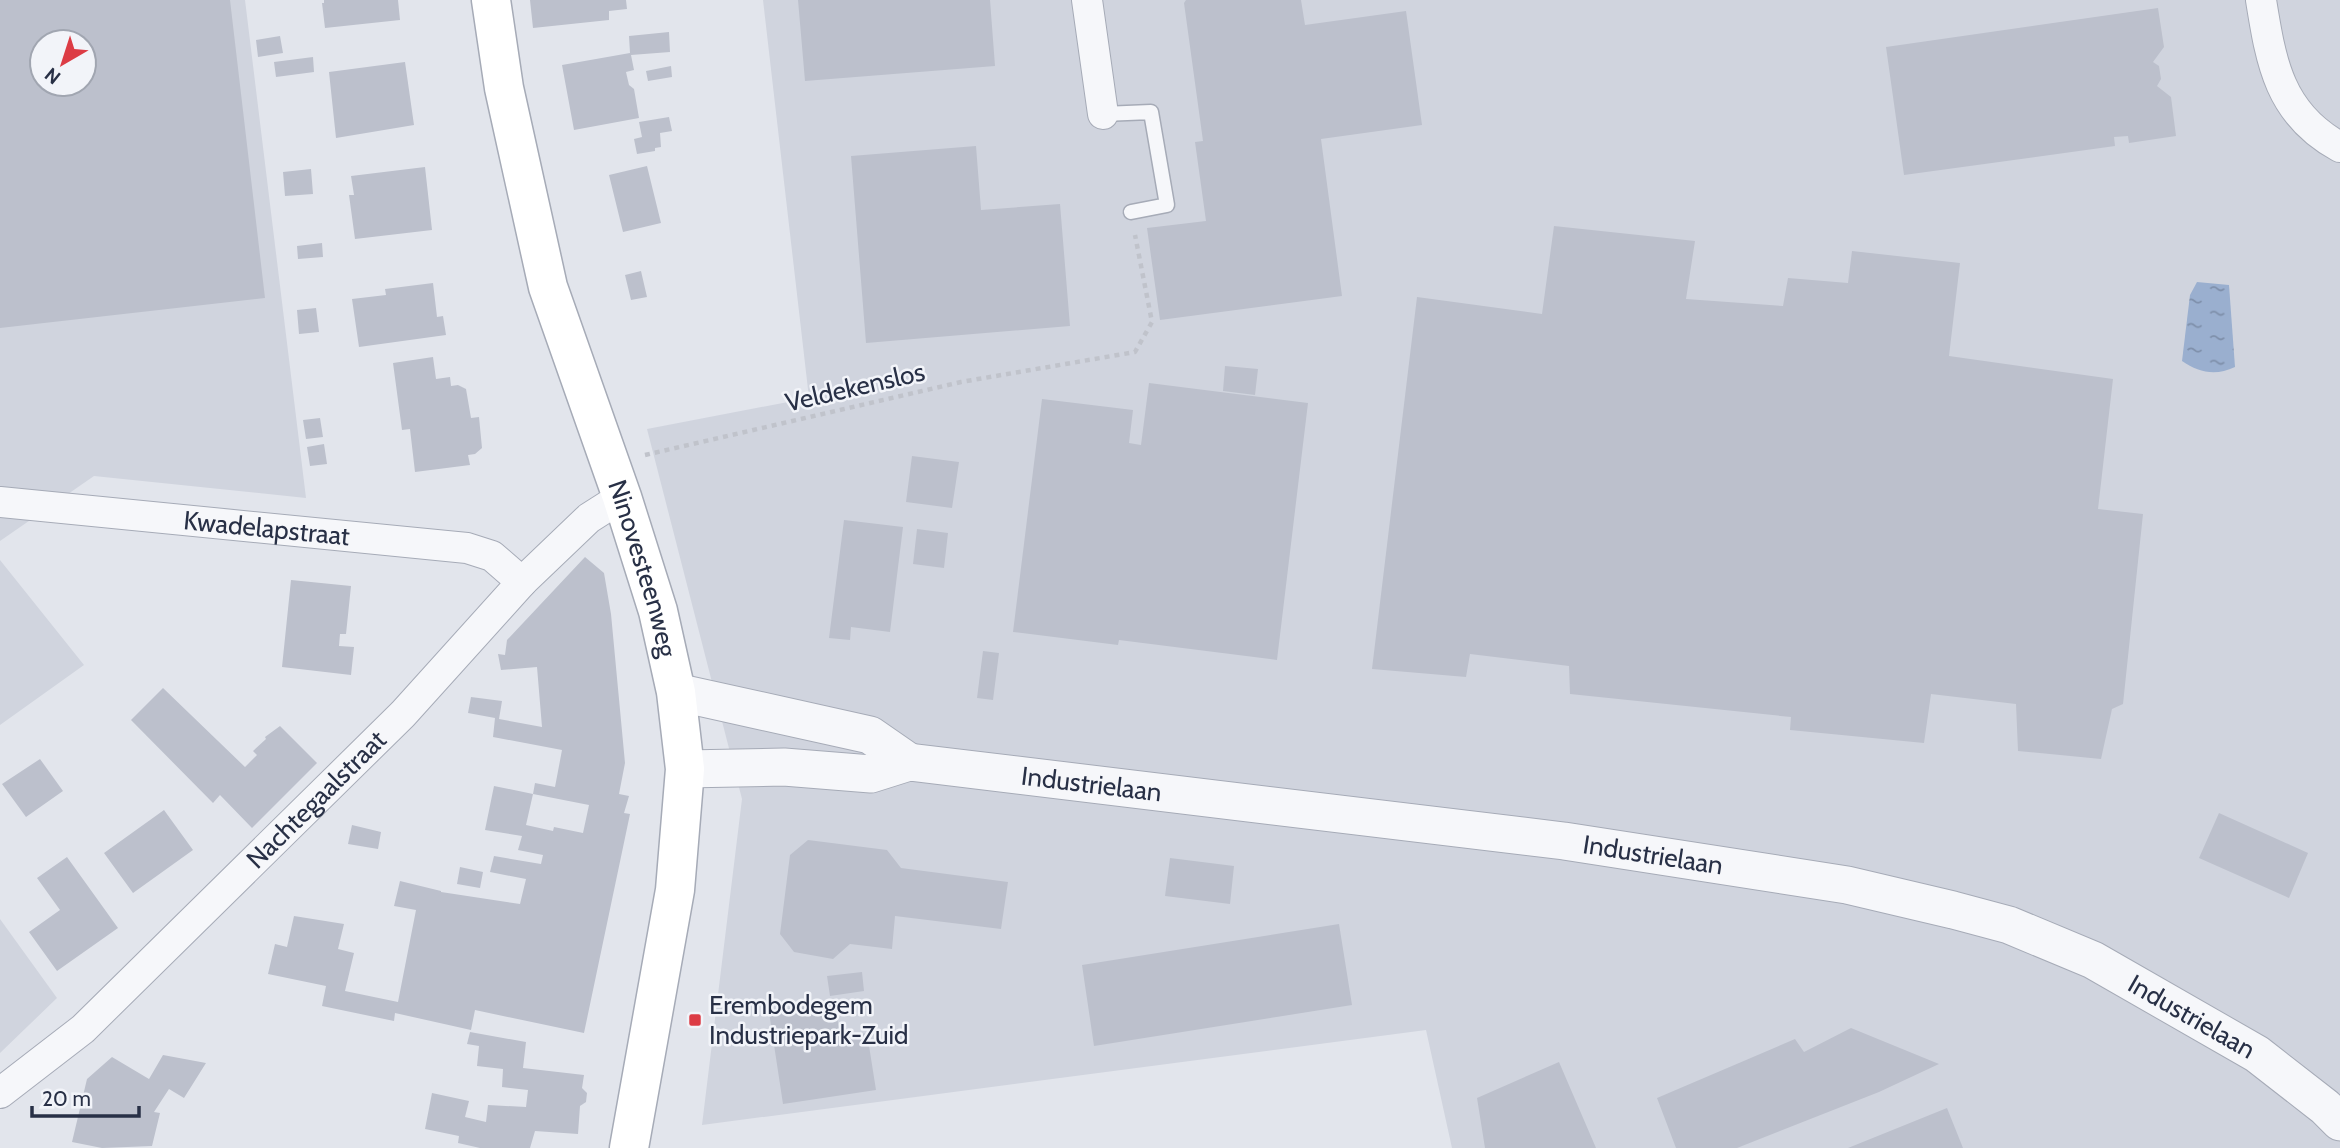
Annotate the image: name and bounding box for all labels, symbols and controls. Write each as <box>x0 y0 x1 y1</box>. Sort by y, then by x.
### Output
north arrow <box>28 28 98 98</box>
text: N <box>40 63 65 89</box>
street label: Veldekenslos <box>782 355 928 419</box>
street label: Ninovesteenweg <box>601 475 684 661</box>
street label: Kwadelapstraat <box>182 504 351 552</box>
street label: Nachtegaalstraat <box>240 724 393 875</box>
street label: Industrielaan <box>1019 760 1164 808</box>
street label: Industrielaan <box>1581 828 1725 882</box>
street label: Industrielaan <box>2123 968 2261 1066</box>
place label: Erembodegem Industriepark-Zuid <box>709 989 909 1051</box>
marker: Erembodegem Industriepark-Zuid <box>687 1012 703 1028</box>
scale bar <box>32 1074 138 1118</box>
text: 20 m <box>42 1086 91 1111</box>

